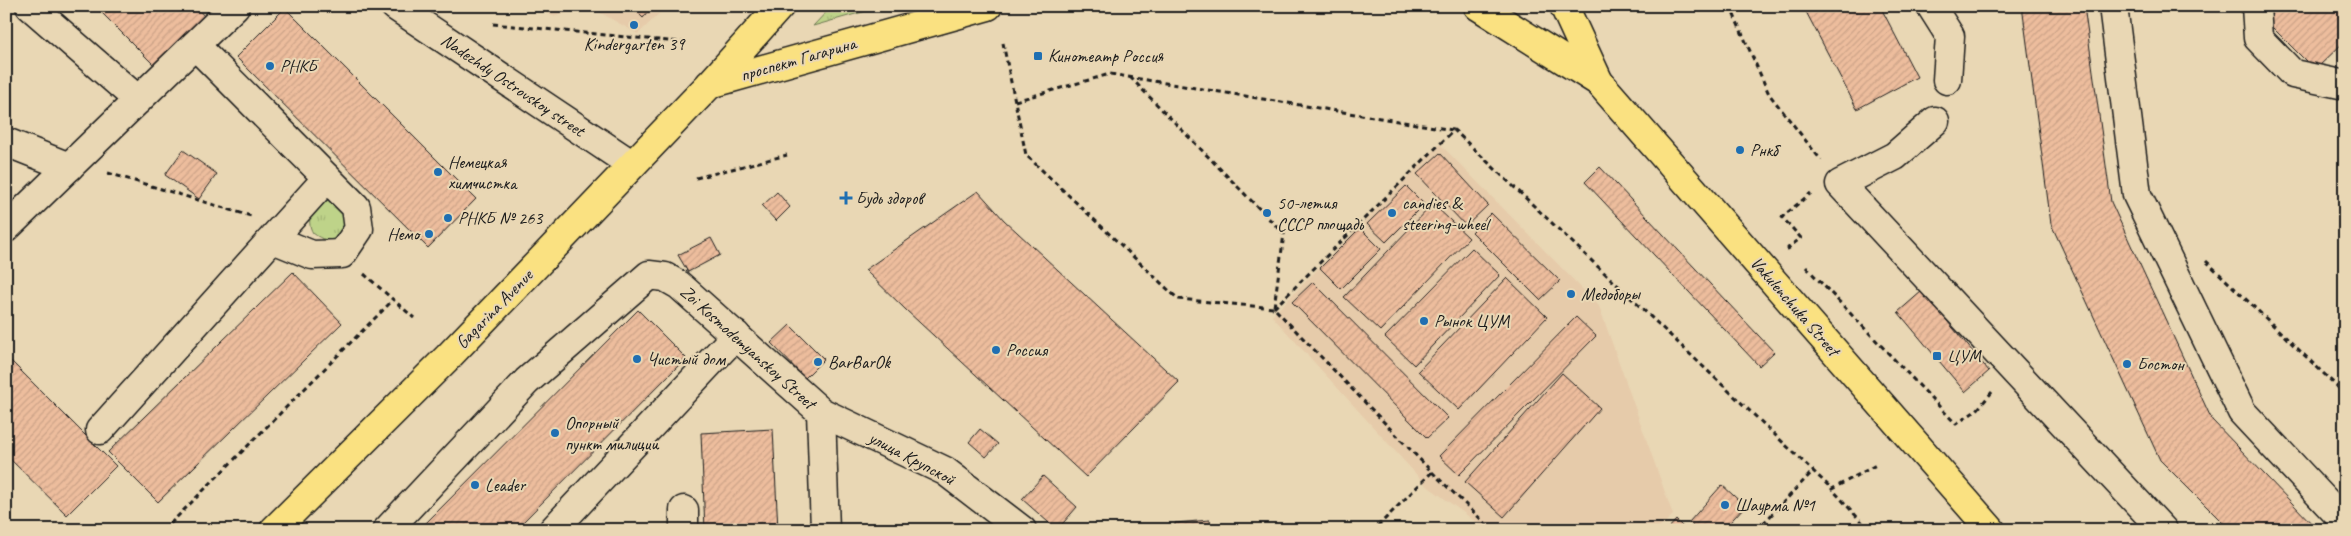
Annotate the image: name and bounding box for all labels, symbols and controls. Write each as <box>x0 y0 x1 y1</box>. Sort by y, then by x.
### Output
marker: Kindergarten 39 <box>628 19 640 31</box>
street label: Nadezhdy Ostrovskoy street <box>437 29 591 142</box>
street label: проспект Гагарина <box>738 32 860 86</box>
place label: Kindergarten 39 <box>584 33 686 55</box>
place label: Кинотеатр Россия <box>1048 45 1165 67</box>
marker: Кинотеатр Россия <box>1032 50 1044 62</box>
place label: РНКБ <box>280 55 319 77</box>
marker: РНКБ <box>264 60 276 72</box>
place label: Рнкб <box>1750 139 1781 161</box>
marker: Рнкб <box>1734 144 1746 156</box>
place label: Немецкая химчистка <box>448 151 518 194</box>
marker: Немецкая химчистка <box>432 166 444 178</box>
place label: Будь здоров <box>856 187 926 209</box>
marker: Будь здоров <box>840 192 852 204</box>
place label: 50-летия СССР площадь <box>1277 192 1364 235</box>
place label: candies & steering-wheel <box>1402 192 1491 235</box>
place label: РНКБ № 263 <box>458 207 544 229</box>
marker: 50-летия СССР площадь <box>1261 207 1273 219</box>
marker: candies & steering-wheel <box>1386 207 1398 219</box>
marker: РНКБ № 263 <box>442 212 454 224</box>
place label: Немо <box>387 223 421 245</box>
marker: Немо <box>423 228 435 240</box>
street label: Vakulenchuka Street <box>1746 252 1846 363</box>
street label: Gagarina Avenue <box>451 264 538 353</box>
street label: Zoi Kosmodemyanskoy Street <box>676 280 822 416</box>
place label: Медоборы <box>1581 283 1641 305</box>
marker: Медоборы <box>1565 288 1577 300</box>
place label: Рынок ЦУМ <box>1434 310 1510 332</box>
marker: Рынок ЦУМ <box>1418 315 1430 327</box>
place label: Россия <box>1006 339 1049 361</box>
marker: Россия <box>990 344 1002 356</box>
place label: ЦУМ <box>1947 345 1982 367</box>
place label: Чистый дом <box>647 348 727 370</box>
marker: ЦУМ <box>1931 350 1943 362</box>
place label: BarBarOk <box>828 351 892 373</box>
marker: Чистый дом <box>631 353 643 365</box>
place label: Бостон <box>2137 353 2185 375</box>
marker: BarBarOk <box>812 356 824 368</box>
marker: Бостон <box>2121 358 2133 370</box>
place label: Опорный пункт милиции <box>565 412 659 455</box>
street label: улица Крупской <box>864 426 960 491</box>
marker: Опорный пункт милиции <box>549 427 561 439</box>
place label: Leader <box>485 474 527 496</box>
marker: Leader <box>469 479 481 491</box>
place label: Шаурма №1 <box>1735 494 1816 516</box>
marker: Шаурма №1 <box>1719 499 1731 511</box>

